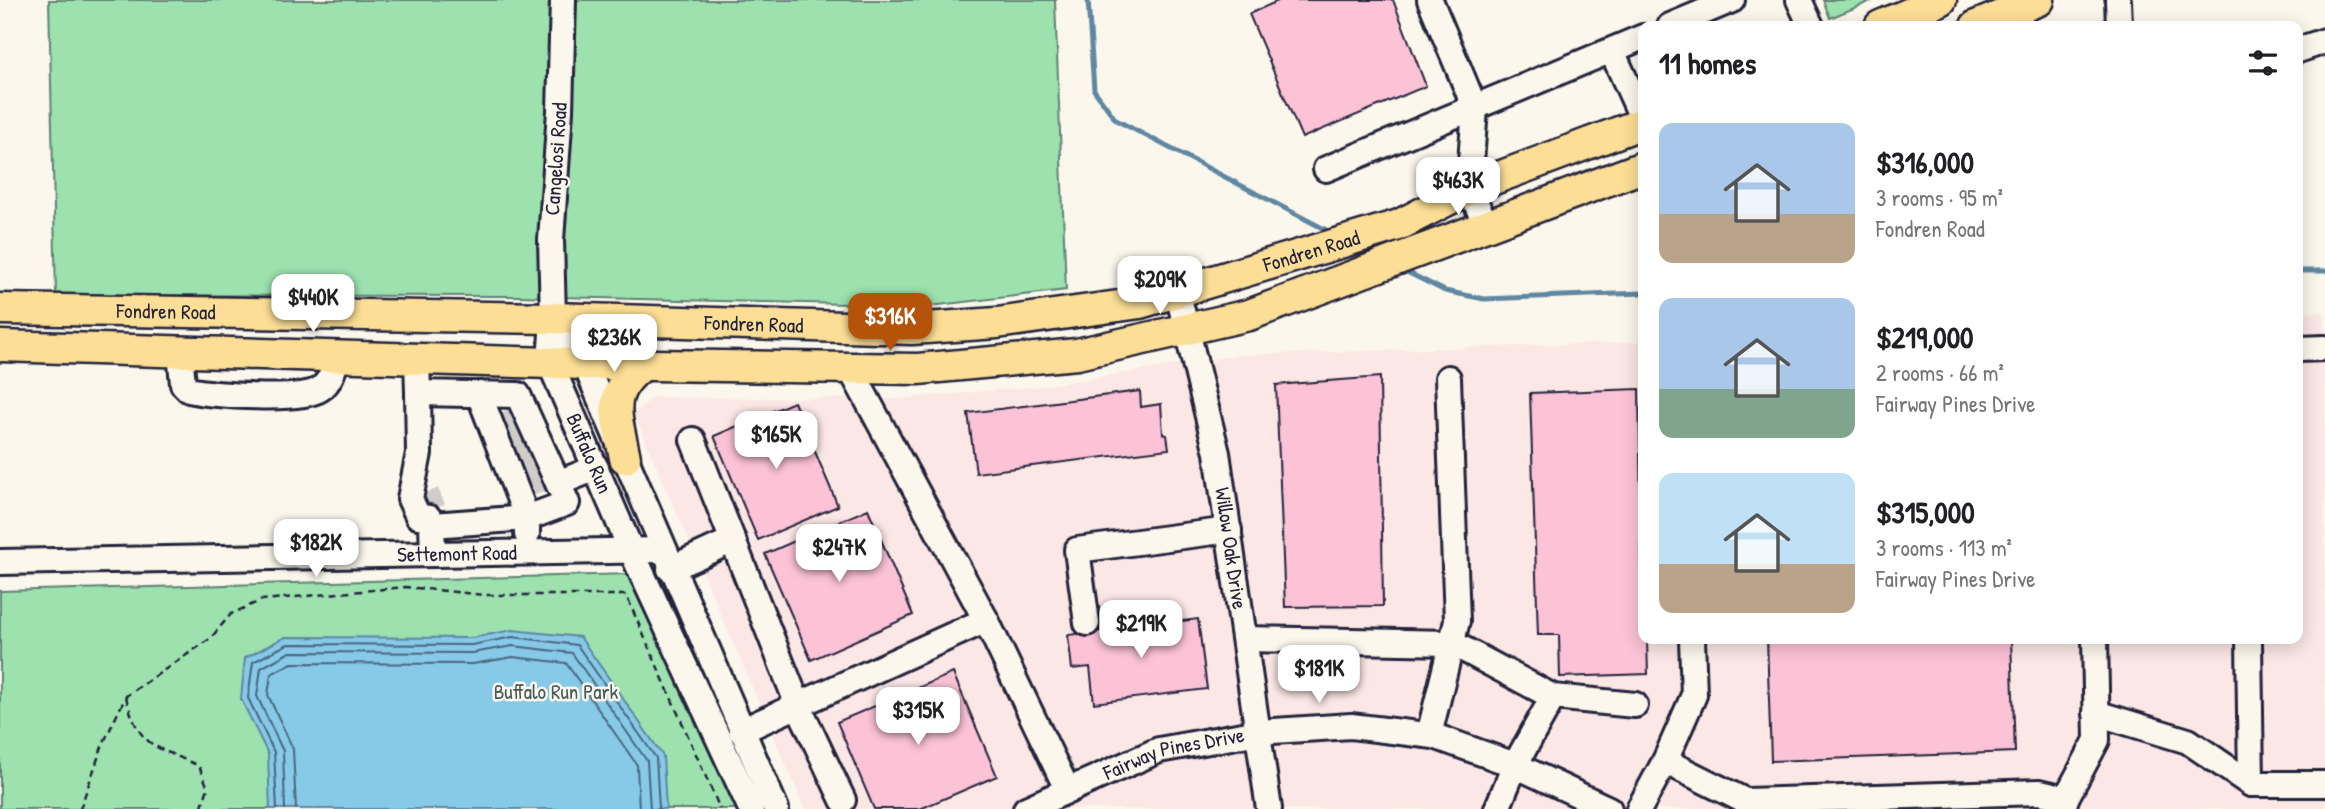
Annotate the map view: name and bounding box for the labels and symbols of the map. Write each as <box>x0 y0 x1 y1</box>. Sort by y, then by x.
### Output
street label: Cangelosi Road <box>537 102 574 216</box>
pin: $463K <box>1409 158 1507 217</box>
street label: Fondren Road <box>1259 223 1363 279</box>
pin: $209K <box>1111 256 1209 316</box>
pin: $440K <box>264 274 362 334</box>
pin: $316K <box>841 294 939 353</box>
street label: Fondren Road <box>115 296 216 327</box>
street label: Fondren Road <box>703 308 804 340</box>
pin: $236K <box>565 314 663 374</box>
street label: Buffalo Run <box>559 409 620 498</box>
pin: $165K <box>727 412 825 471</box>
street label: Willow Oak Drive <box>1208 485 1255 611</box>
pin: $182K <box>267 520 365 579</box>
pin: $247K <box>790 524 888 584</box>
street label: Settemont Road <box>397 538 517 569</box>
pin: $219K <box>1092 600 1190 660</box>
pin: $181K <box>1270 646 1368 705</box>
park label: Buffalo Run Park <box>494 677 619 706</box>
pin: $315K <box>869 688 967 747</box>
street label: Fairway Pines Drive <box>1098 720 1247 787</box>

